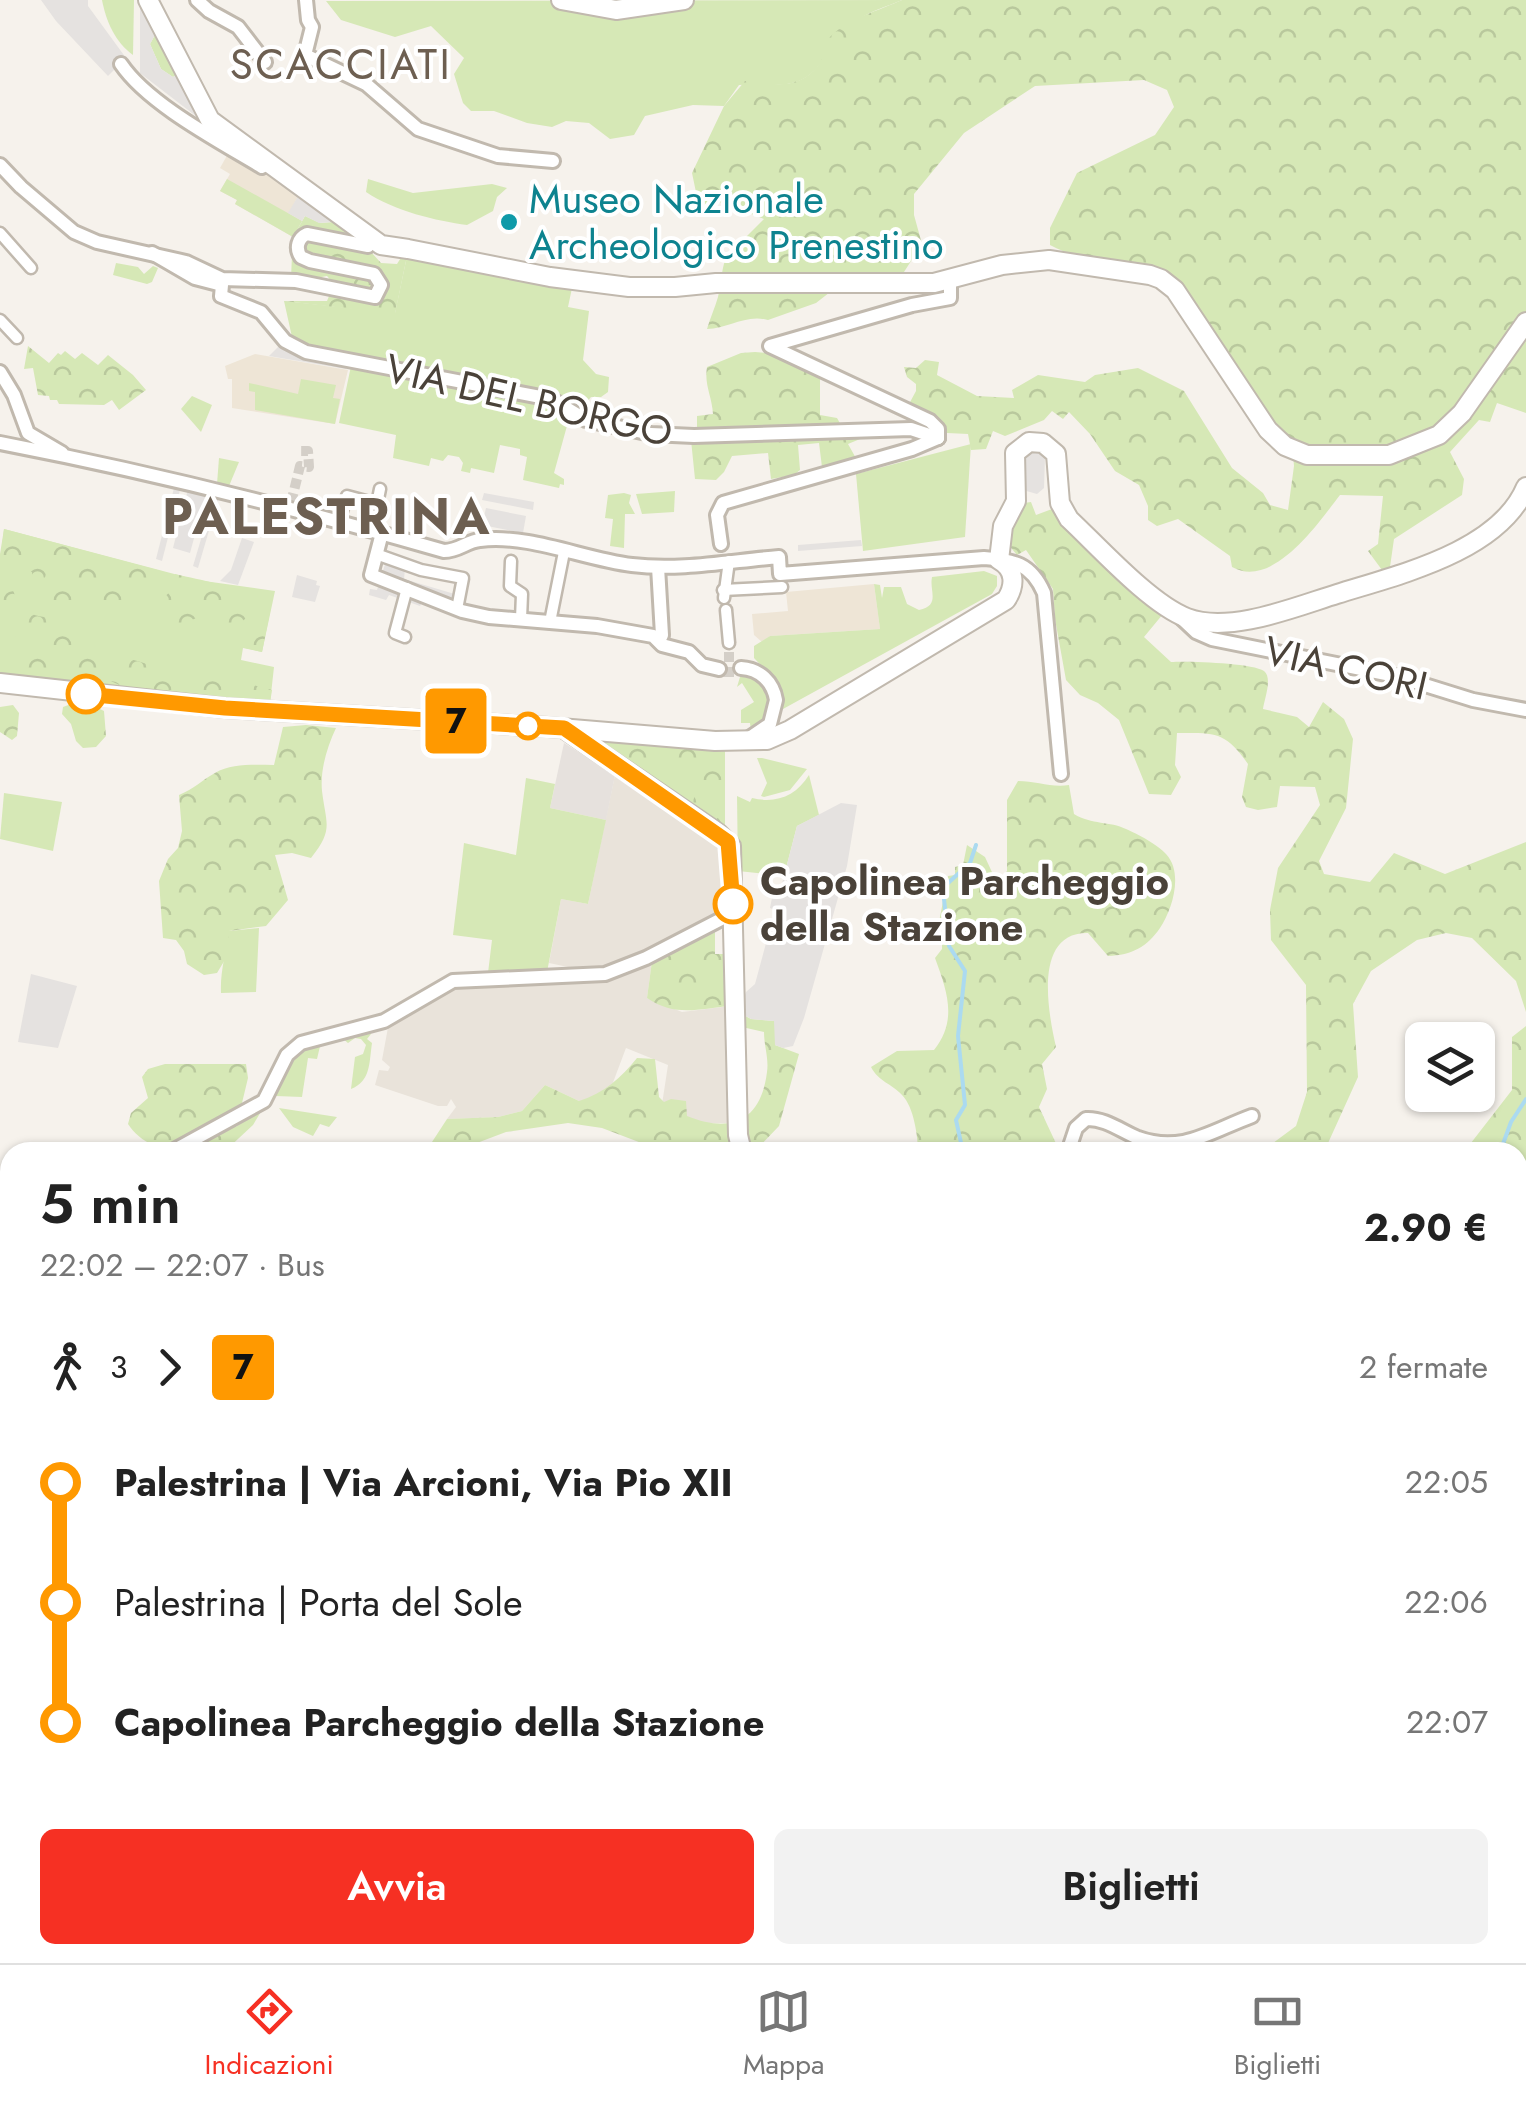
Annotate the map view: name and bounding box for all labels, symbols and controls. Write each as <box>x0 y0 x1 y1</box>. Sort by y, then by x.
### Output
district label: SCACCIATI <box>230 34 452 95</box>
place label: Museo Nazionale Archeologico Prenestino <box>529 170 944 274</box>
marker: Museo Nazionale Archeologico Prenestino <box>498 211 520 233</box>
street label: VIA DEL BORGO <box>380 339 678 461</box>
district label: PALESTRINA <box>162 480 492 553</box>
street label: VIA CORI <box>1259 621 1433 715</box>
unlabelled marker <box>67 675 105 713</box>
line badge: 7 <box>424 688 488 754</box>
text: 7 <box>445 696 467 746</box>
unlabelled marker <box>515 713 541 739</box>
place label: Capolinea Parcheggio della Stazione <box>760 852 1169 956</box>
marker: Capolinea Parcheggio della Stazione <box>714 885 752 923</box>
map controls <box>1405 1022 1495 1112</box>
button: layers <box>1405 1022 1495 1112</box>
text: 5 min <box>40 1164 181 1244</box>
text: 2.90 € <box>1364 1200 1488 1255</box>
text: 22:02 – 22:07 · Bus <box>40 1242 325 1288</box>
icon: walk <box>40 1340 95 1395</box>
icon: forward <box>142 1340 197 1395</box>
text: 7 <box>232 1342 254 1392</box>
text: 3 <box>110 1344 127 1390</box>
text: 2 fermate <box>1359 1344 1488 1390</box>
text: Palestrina | Via Arcioni, Via Pio XII <box>114 1455 733 1510</box>
text: 22:05 <box>1405 1459 1488 1505</box>
text: Palestrina | Porta del Sole <box>114 1575 523 1630</box>
text: 22:06 <box>1404 1579 1488 1625</box>
text: Capolinea Parcheggio della Stazione <box>114 1695 764 1750</box>
text: 22:07 <box>1406 1699 1488 1745</box>
button: Avvia <box>40 1829 754 1944</box>
button: Biglietti <box>774 1829 1488 1944</box>
tab: Indicazioni <box>205 1984 334 2085</box>
tab: Mappa <box>743 1984 824 2085</box>
tab: Biglietti <box>1234 1984 1321 2085</box>

